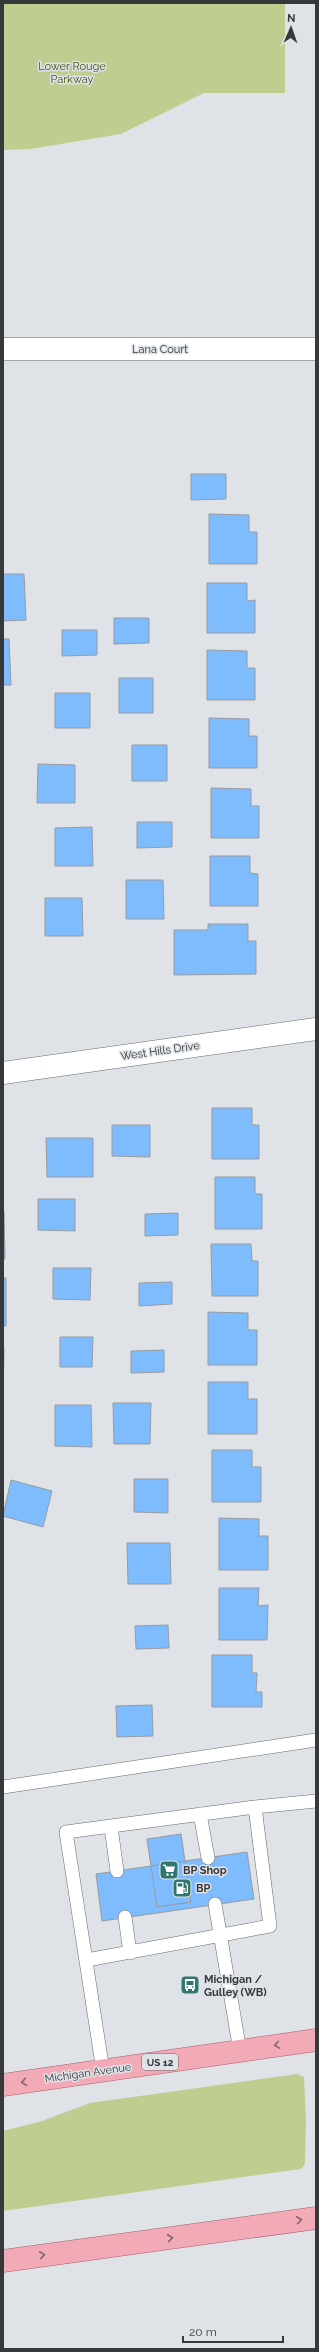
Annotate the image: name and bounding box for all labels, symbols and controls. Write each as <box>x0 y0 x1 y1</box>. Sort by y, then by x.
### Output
north arrow <box>271 8 311 48</box>
text: N <box>287 12 296 25</box>
park label: Lower Rouge Parkway <box>38 60 106 86</box>
street label: Lana Court <box>132 343 188 356</box>
street label: West Hills Drive <box>120 1039 201 1063</box>
supermarket icon: BP Shop <box>158 1859 180 1881</box>
place label: BP Shop <box>183 1864 227 1877</box>
fuel station icon: BP <box>171 1877 193 1899</box>
place label: BP <box>196 1882 210 1895</box>
place label: Michigan / Gulley (WB) <box>204 1973 267 1999</box>
bus stop icon: Michigan / Gulley (WB) <box>179 1974 201 1996</box>
one-way arrow <box>274 2040 280 2049</box>
road number: US 12 <box>142 2054 178 2070</box>
street label: Michigan Avenue <box>44 2060 133 2086</box>
one-way arrow <box>21 2077 27 2086</box>
one-way arrow <box>296 2216 302 2225</box>
one-way arrow <box>167 2234 174 2243</box>
one-way arrow <box>39 2251 45 2260</box>
scale bar <box>183 2318 283 2344</box>
text: 20 m <box>189 2325 217 2339</box>

